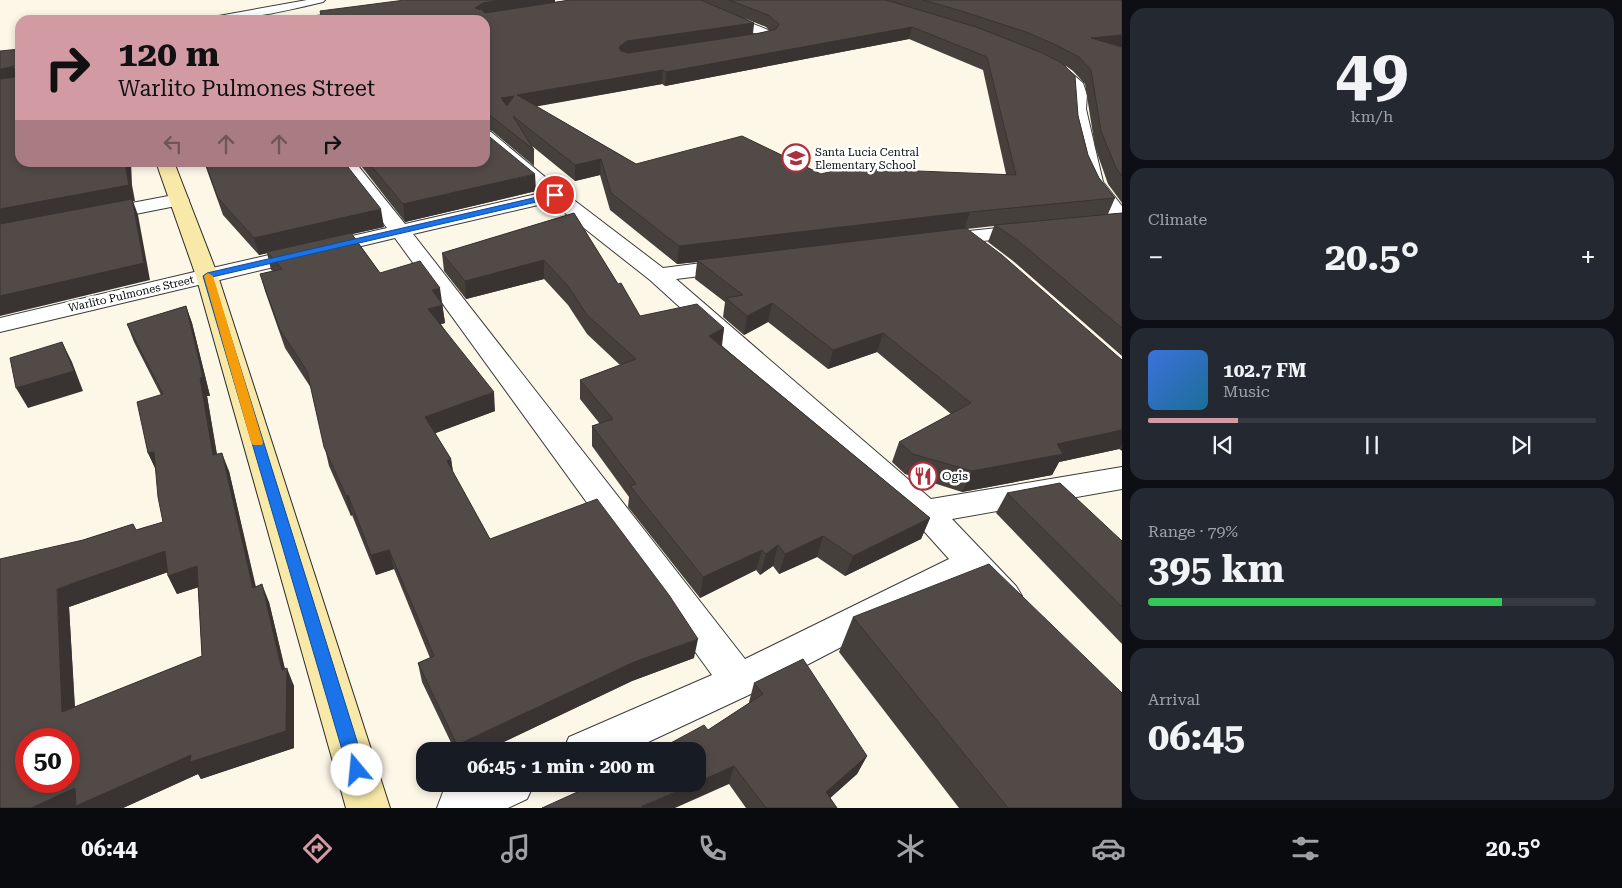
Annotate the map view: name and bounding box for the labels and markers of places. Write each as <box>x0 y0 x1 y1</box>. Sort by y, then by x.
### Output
school or university icon: Santa Lucia Central Elementary School <box>781 143 811 173</box>
place label: Santa Lucia Central Elementary School <box>815 146 919 172</box>
pin <box>534 174 576 216</box>
restaurant icon: Ogis <box>908 461 938 491</box>
place label: Ogis <box>942 469 968 483</box>

